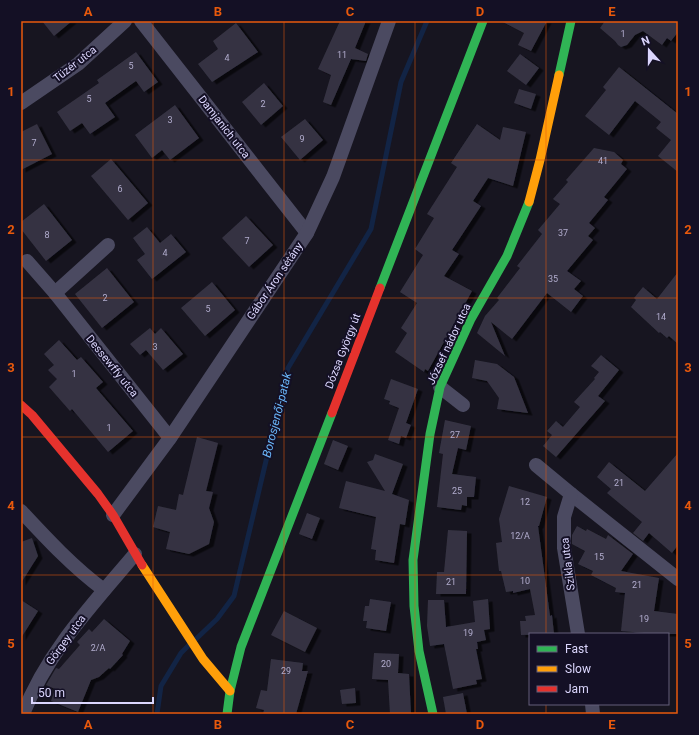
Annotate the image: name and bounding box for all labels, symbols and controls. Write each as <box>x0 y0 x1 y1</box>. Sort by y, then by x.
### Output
text: A <box>84 4 93 19</box>
text: B <box>214 4 222 19</box>
text: C <box>346 4 355 19</box>
text: D <box>476 4 484 19</box>
text: E <box>608 4 616 19</box>
house number: 1 <box>620 29 626 39</box>
north arrow <box>629 30 669 70</box>
text: N <box>640 34 652 49</box>
street label: Tüzér utca <box>51 43 99 85</box>
house number: 11 <box>337 50 347 60</box>
house number: 4 <box>224 53 230 63</box>
house number: 5 <box>128 61 134 71</box>
text: 1 <box>7 84 15 99</box>
text: 1 <box>684 84 692 99</box>
street label: Damjanich utca <box>195 93 253 161</box>
house number: 5 <box>86 94 92 104</box>
house number: 2 <box>260 99 266 109</box>
house number: 3 <box>167 115 173 125</box>
house number: 9 <box>299 134 305 144</box>
house number: 7 <box>31 138 37 148</box>
house number: 41 <box>598 156 608 166</box>
house number: 6 <box>117 184 123 194</box>
text: 2 <box>7 222 15 237</box>
text: 2 <box>684 222 692 237</box>
house number: 37 <box>558 228 568 238</box>
house number: 8 <box>44 230 50 240</box>
house number: 7 <box>244 236 250 246</box>
street label: Gábor Áron sétány <box>244 239 306 322</box>
house number: 4 <box>162 248 168 258</box>
house number: 35 <box>548 274 558 284</box>
house number: 2 <box>102 293 108 303</box>
street label: József nádor utca <box>424 301 474 387</box>
house number: 5 <box>205 304 211 314</box>
street label: Dózsa György út <box>323 311 363 390</box>
house number: 14 <box>656 312 666 322</box>
street label: Dessewffy utca <box>83 333 141 399</box>
house number: 3 <box>152 342 158 352</box>
text: 3 <box>7 360 15 375</box>
text: 3 <box>684 360 692 375</box>
house number: 1 <box>71 369 77 379</box>
water label: Borosjenői-patak <box>260 370 295 459</box>
house number: 1 <box>106 423 112 433</box>
house number: 27 <box>450 430 460 440</box>
house number: 21 <box>614 478 624 488</box>
house number: 25 <box>452 486 462 496</box>
house number: 12 <box>520 497 530 507</box>
text: 4 <box>7 498 15 513</box>
text: 4 <box>684 498 692 513</box>
house number: 12/A <box>510 531 530 541</box>
street label: Szikla utca <box>558 537 578 591</box>
house number: 15 <box>594 552 604 562</box>
house number: 10 <box>520 576 530 586</box>
house number: 21 <box>446 577 456 587</box>
house number: 21 <box>632 580 642 590</box>
street label: Görgey utca <box>43 612 89 668</box>
house number: 19 <box>639 614 649 624</box>
house number: 19 <box>463 628 473 638</box>
legend <box>529 633 669 705</box>
text: 5 <box>7 636 15 651</box>
text: 5 <box>684 636 692 651</box>
text: Fast <box>565 642 588 656</box>
house number: 2/A <box>91 643 105 653</box>
house number: 20 <box>381 659 391 669</box>
text: Slow <box>565 662 591 676</box>
house number: 29 <box>281 666 291 676</box>
scale bar <box>32 679 153 705</box>
text: Jam <box>565 682 589 696</box>
text: 50 m <box>38 686 65 700</box>
text: A <box>84 717 93 732</box>
text: B <box>214 717 222 732</box>
text: C <box>346 717 355 732</box>
text: D <box>476 717 484 732</box>
text: E <box>608 717 616 732</box>

